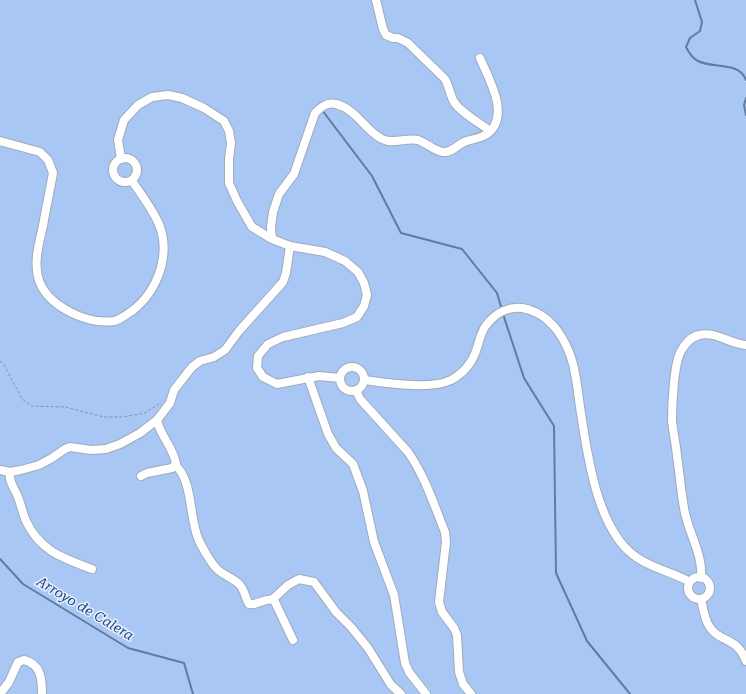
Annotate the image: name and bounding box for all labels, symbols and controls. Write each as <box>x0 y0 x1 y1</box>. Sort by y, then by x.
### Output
water label: Arroyo de Calera <box>33 573 137 645</box>

